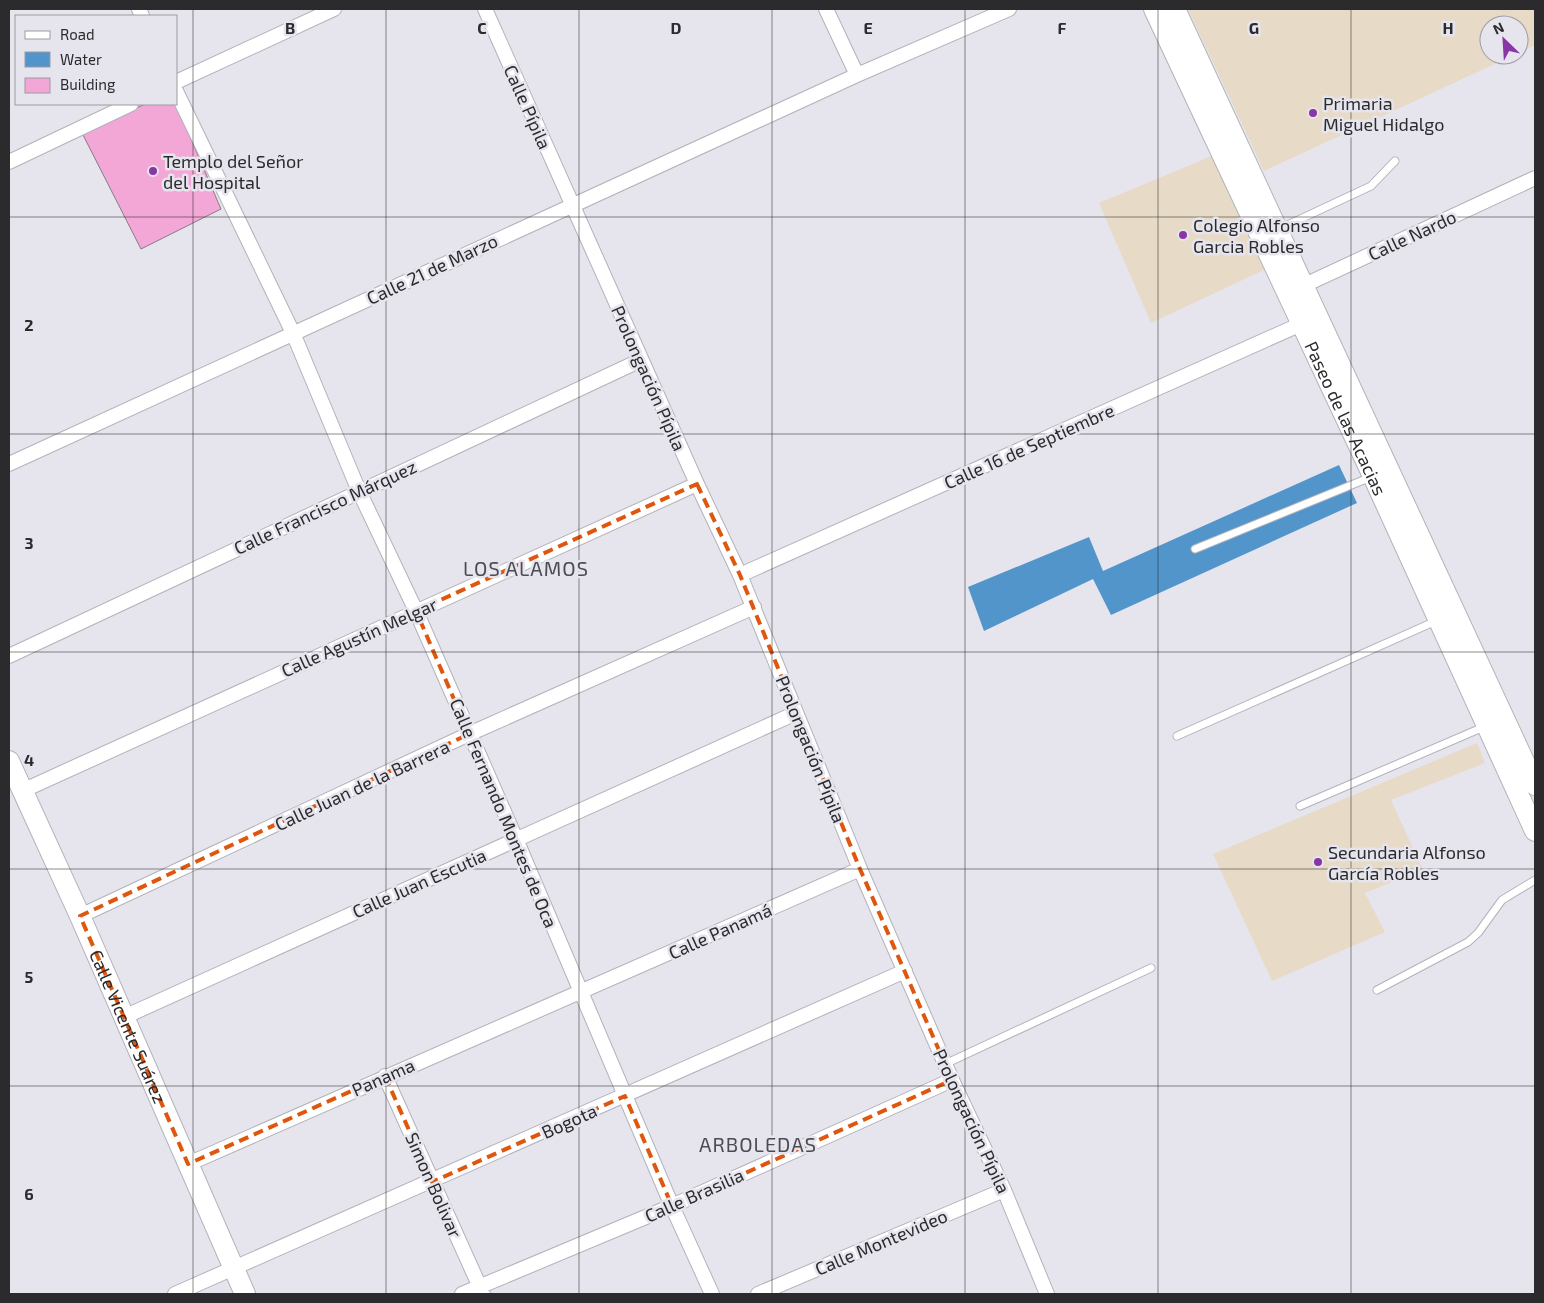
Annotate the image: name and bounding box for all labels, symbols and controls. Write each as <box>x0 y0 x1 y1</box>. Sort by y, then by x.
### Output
legend <box>15 15 178 105</box>
north arrow <box>1479 15 1529 65</box>
text: B <box>285 18 295 37</box>
text: C <box>477 18 487 37</box>
text: D <box>671 18 682 37</box>
text: E <box>863 18 873 37</box>
text: F <box>1058 18 1067 37</box>
text: G <box>1249 18 1259 37</box>
text: H <box>1442 18 1454 37</box>
text: N <box>1490 18 1506 38</box>
text: Road <box>60 25 95 43</box>
text: Water <box>60 50 102 68</box>
street label: Calle Pípila <box>500 62 556 152</box>
text: Building <box>60 75 116 93</box>
place label: Primaria Miguel Hidalgo <box>1323 92 1444 135</box>
marker: Primaria Miguel Hidalgo <box>1307 107 1319 119</box>
place label: Templo del Señor del Hospital <box>163 150 303 193</box>
marker: Templo del Señor del Hospital <box>147 165 159 177</box>
street label: Calle Nardo <box>1364 205 1460 265</box>
place label: Colegio Alfonso Garcia Robles <box>1193 214 1320 257</box>
street label: Calle 21 de Marzo <box>363 229 501 309</box>
marker: Colegio Alfonso Garcia Robles <box>1177 229 1189 241</box>
street label: Prolongación Pípila <box>607 302 691 454</box>
text: 2 <box>24 315 34 334</box>
street label: Paseo de las Acacias <box>1300 338 1391 499</box>
street label: Calle 16 de Septiembre <box>941 399 1117 493</box>
street label: Calle Francisco Márquez <box>230 455 420 559</box>
text: 3 <box>24 533 34 552</box>
district label: LOS ALAMOS <box>463 556 589 580</box>
street label: Calle Agustín Melgar <box>278 593 440 681</box>
street label: Prolongación Pípila <box>771 672 851 826</box>
street label: Calle Fernando Montes de Oca <box>446 695 562 931</box>
street label: Calle Juan de la Barrera <box>271 735 453 835</box>
text: 4 <box>24 750 34 769</box>
place label: Secundaria Alfonso García Robles <box>1328 841 1486 884</box>
street label: Calle Juan Escutia <box>349 844 489 922</box>
marker: Secundaria Alfonso García Robles <box>1312 856 1324 868</box>
street label: Calle Panamá <box>665 898 775 964</box>
street label: Calle Vicente Suárez <box>85 946 171 1106</box>
text: 5 <box>25 967 34 986</box>
street label: Prolongación Pípila <box>929 1045 1015 1197</box>
street label: Panama <box>348 1053 418 1101</box>
street label: Bogota <box>538 1099 600 1143</box>
street label: Simon Bolivar <box>401 1129 467 1241</box>
district label: ARBOLEDAS <box>699 1132 817 1156</box>
street label: Calle Brasilia <box>641 1163 747 1227</box>
text: 6 <box>24 1184 34 1203</box>
street label: Calle Montevideo <box>811 1204 951 1280</box>

